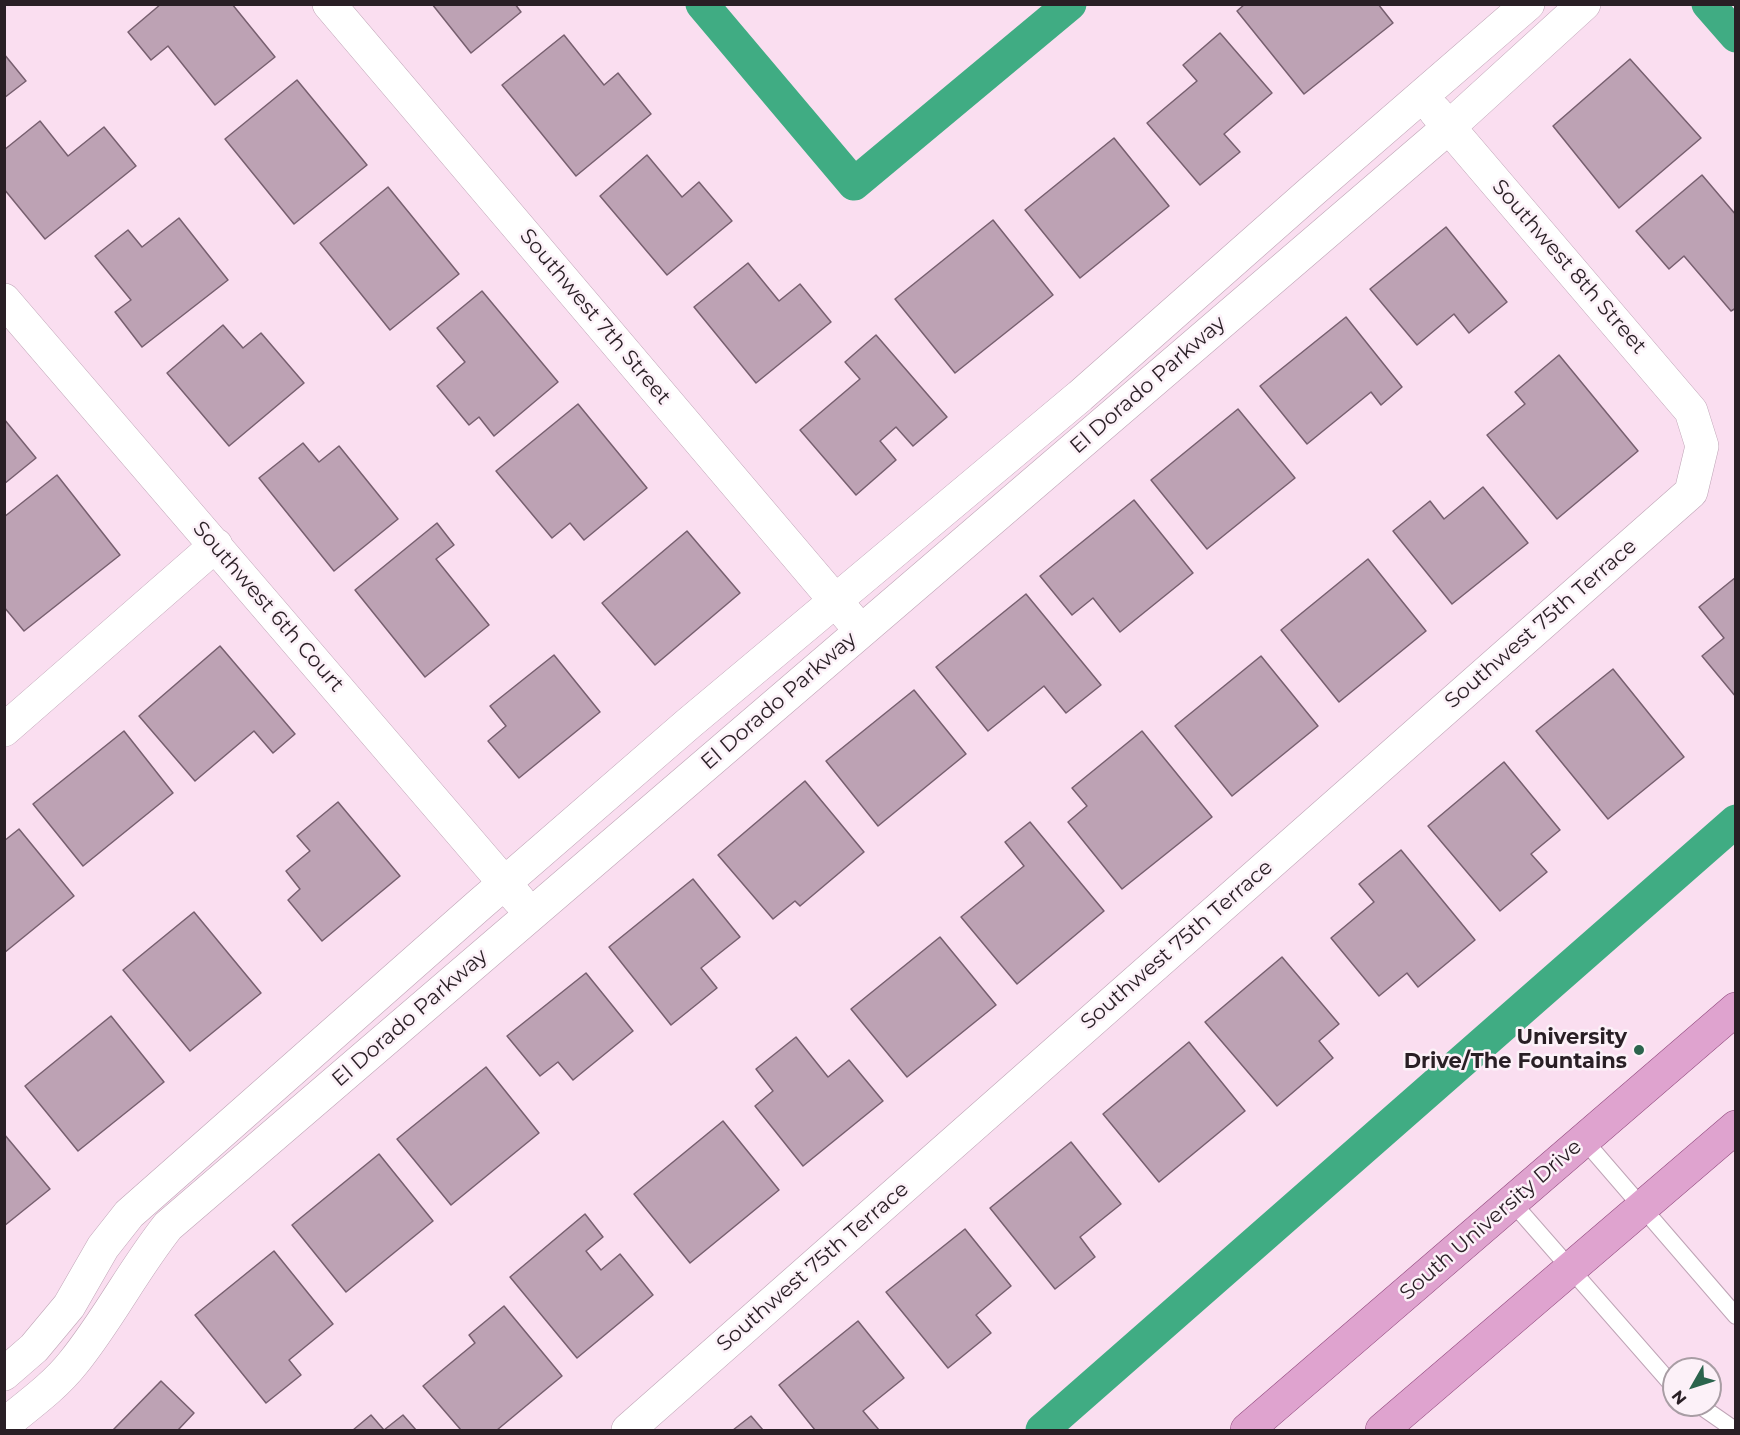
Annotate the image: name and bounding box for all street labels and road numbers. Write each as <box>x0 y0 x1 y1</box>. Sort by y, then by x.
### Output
street label: Southwest 8th Street <box>1486 175 1652 359</box>
street label: Southwest 7th Street <box>514 224 676 410</box>
street label: El Dorado Parkway <box>1065 311 1231 459</box>
street label: Southwest 6th Court <box>187 517 349 697</box>
street label: Southwest 75th Terrace <box>1440 534 1642 714</box>
street label: El Dorado Parkway <box>696 627 862 775</box>
street label: Southwest 75th Terrace <box>1076 855 1278 1035</box>
street label: El Dorado Parkway <box>327 944 493 1092</box>
street label: South University Drive <box>1395 1134 1587 1306</box>
street label: Southwest 75th Terrace <box>712 1177 914 1357</box>

